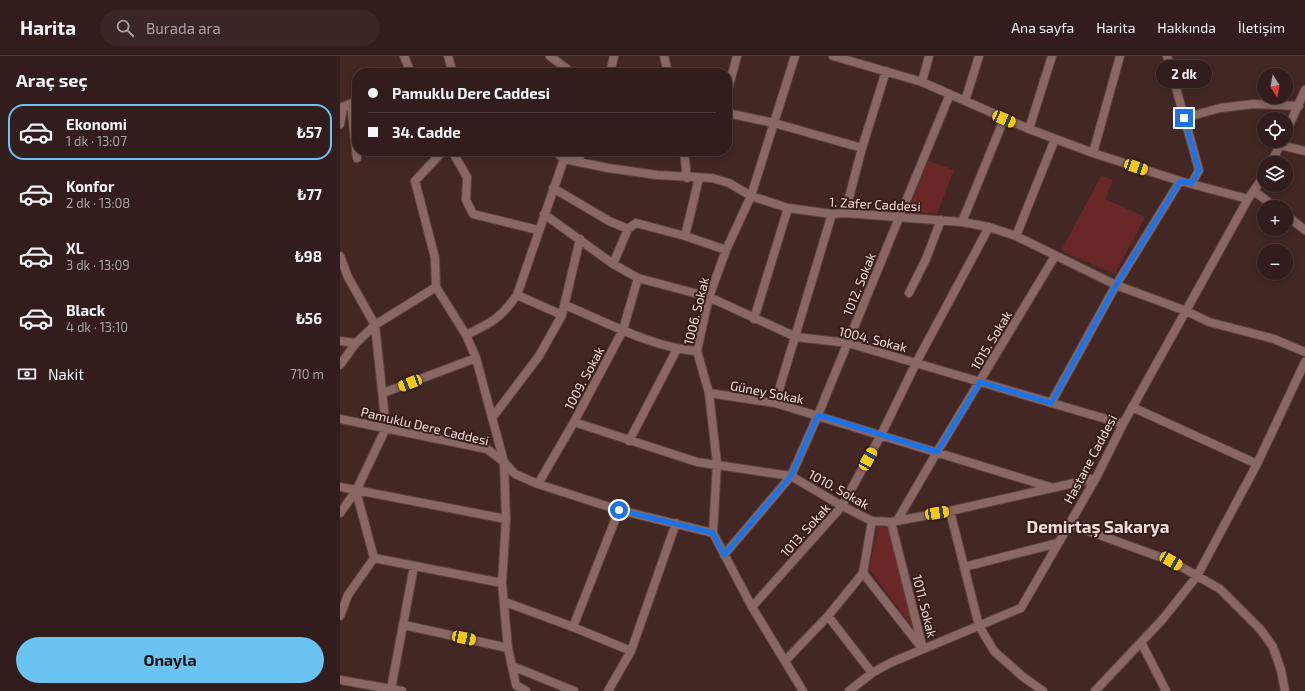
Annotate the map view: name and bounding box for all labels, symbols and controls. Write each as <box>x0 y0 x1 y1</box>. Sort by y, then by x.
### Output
search box <box>100 10 380 46</box>
text: Harita <box>20 16 76 39</box>
icon: search <box>114 17 136 39</box>
text: Burada ara <box>146 19 221 37</box>
text: Ana sayfa <box>1011 19 1074 36</box>
text: Harita <box>1096 19 1135 36</box>
text: Hakkında <box>1157 19 1216 36</box>
text: İletişim <box>1238 19 1285 36</box>
callout: 2 dk <box>1156 60 1212 88</box>
text: 2 dk <box>1171 66 1197 82</box>
north arrow <box>1257 68 1293 104</box>
map controls <box>1257 68 1293 280</box>
text: Araç seç <box>16 69 88 91</box>
text: Pamuklu Dere Caddesi <box>392 84 550 102</box>
car <box>991 109 1017 129</box>
route end <box>1175 109 1193 127</box>
button: locate <box>1257 112 1293 148</box>
icon: car <box>18 114 54 150</box>
text: Ekonomi <box>66 115 127 133</box>
text: ₺57 <box>297 123 322 141</box>
text: 34. Cadde <box>392 123 461 141</box>
text: 1 dk · 13:07 <box>66 133 127 149</box>
button: layers <box>1257 156 1293 192</box>
car <box>1123 158 1149 176</box>
icon: car <box>18 176 54 212</box>
text: Konfor <box>66 177 114 195</box>
text: ₺77 <box>297 185 322 203</box>
street label: 1. Zafer Caddesi <box>829 194 921 214</box>
text: 2 dk · 13:08 <box>66 195 130 211</box>
button: + <box>1257 200 1293 236</box>
icon: car <box>18 238 54 274</box>
text: XL <box>66 239 84 257</box>
button: − <box>1257 244 1293 280</box>
text: ₺98 <box>295 247 322 265</box>
street label: 1012. Sokak <box>839 250 879 318</box>
text: 3 dk · 13:09 <box>66 257 130 273</box>
street label: 1006. Sokak <box>680 275 712 347</box>
icon: car <box>18 300 54 336</box>
text: Black <box>66 301 105 319</box>
street label: 1015. Sokak <box>967 307 1015 372</box>
text: ₺56 <box>296 309 322 327</box>
text: 4 dk · 13:10 <box>66 319 128 335</box>
street label: 1004. Sokak <box>837 323 909 355</box>
street label: 1009. Sokak <box>561 343 607 412</box>
icon: cash <box>16 363 38 385</box>
text: Nakit <box>48 365 84 383</box>
text: 710 m <box>290 366 324 382</box>
car <box>397 373 423 393</box>
street label: Güney Sokak <box>729 377 806 407</box>
street label: Pamuklu Dere Caddesi <box>359 403 491 449</box>
street label: Hastane Caddesi <box>1060 412 1120 506</box>
car <box>857 446 879 472</box>
street label: 1010. Sokak <box>806 466 872 512</box>
street label: 1013. Sokak <box>777 500 833 560</box>
route start <box>610 501 628 519</box>
car <box>924 505 950 521</box>
district label: Demirtaş Sakarya <box>1027 516 1169 538</box>
car <box>1158 550 1184 572</box>
street label: 1011. Sokak <box>909 573 941 639</box>
car <box>451 630 477 646</box>
button: Onayla <box>16 637 324 683</box>

